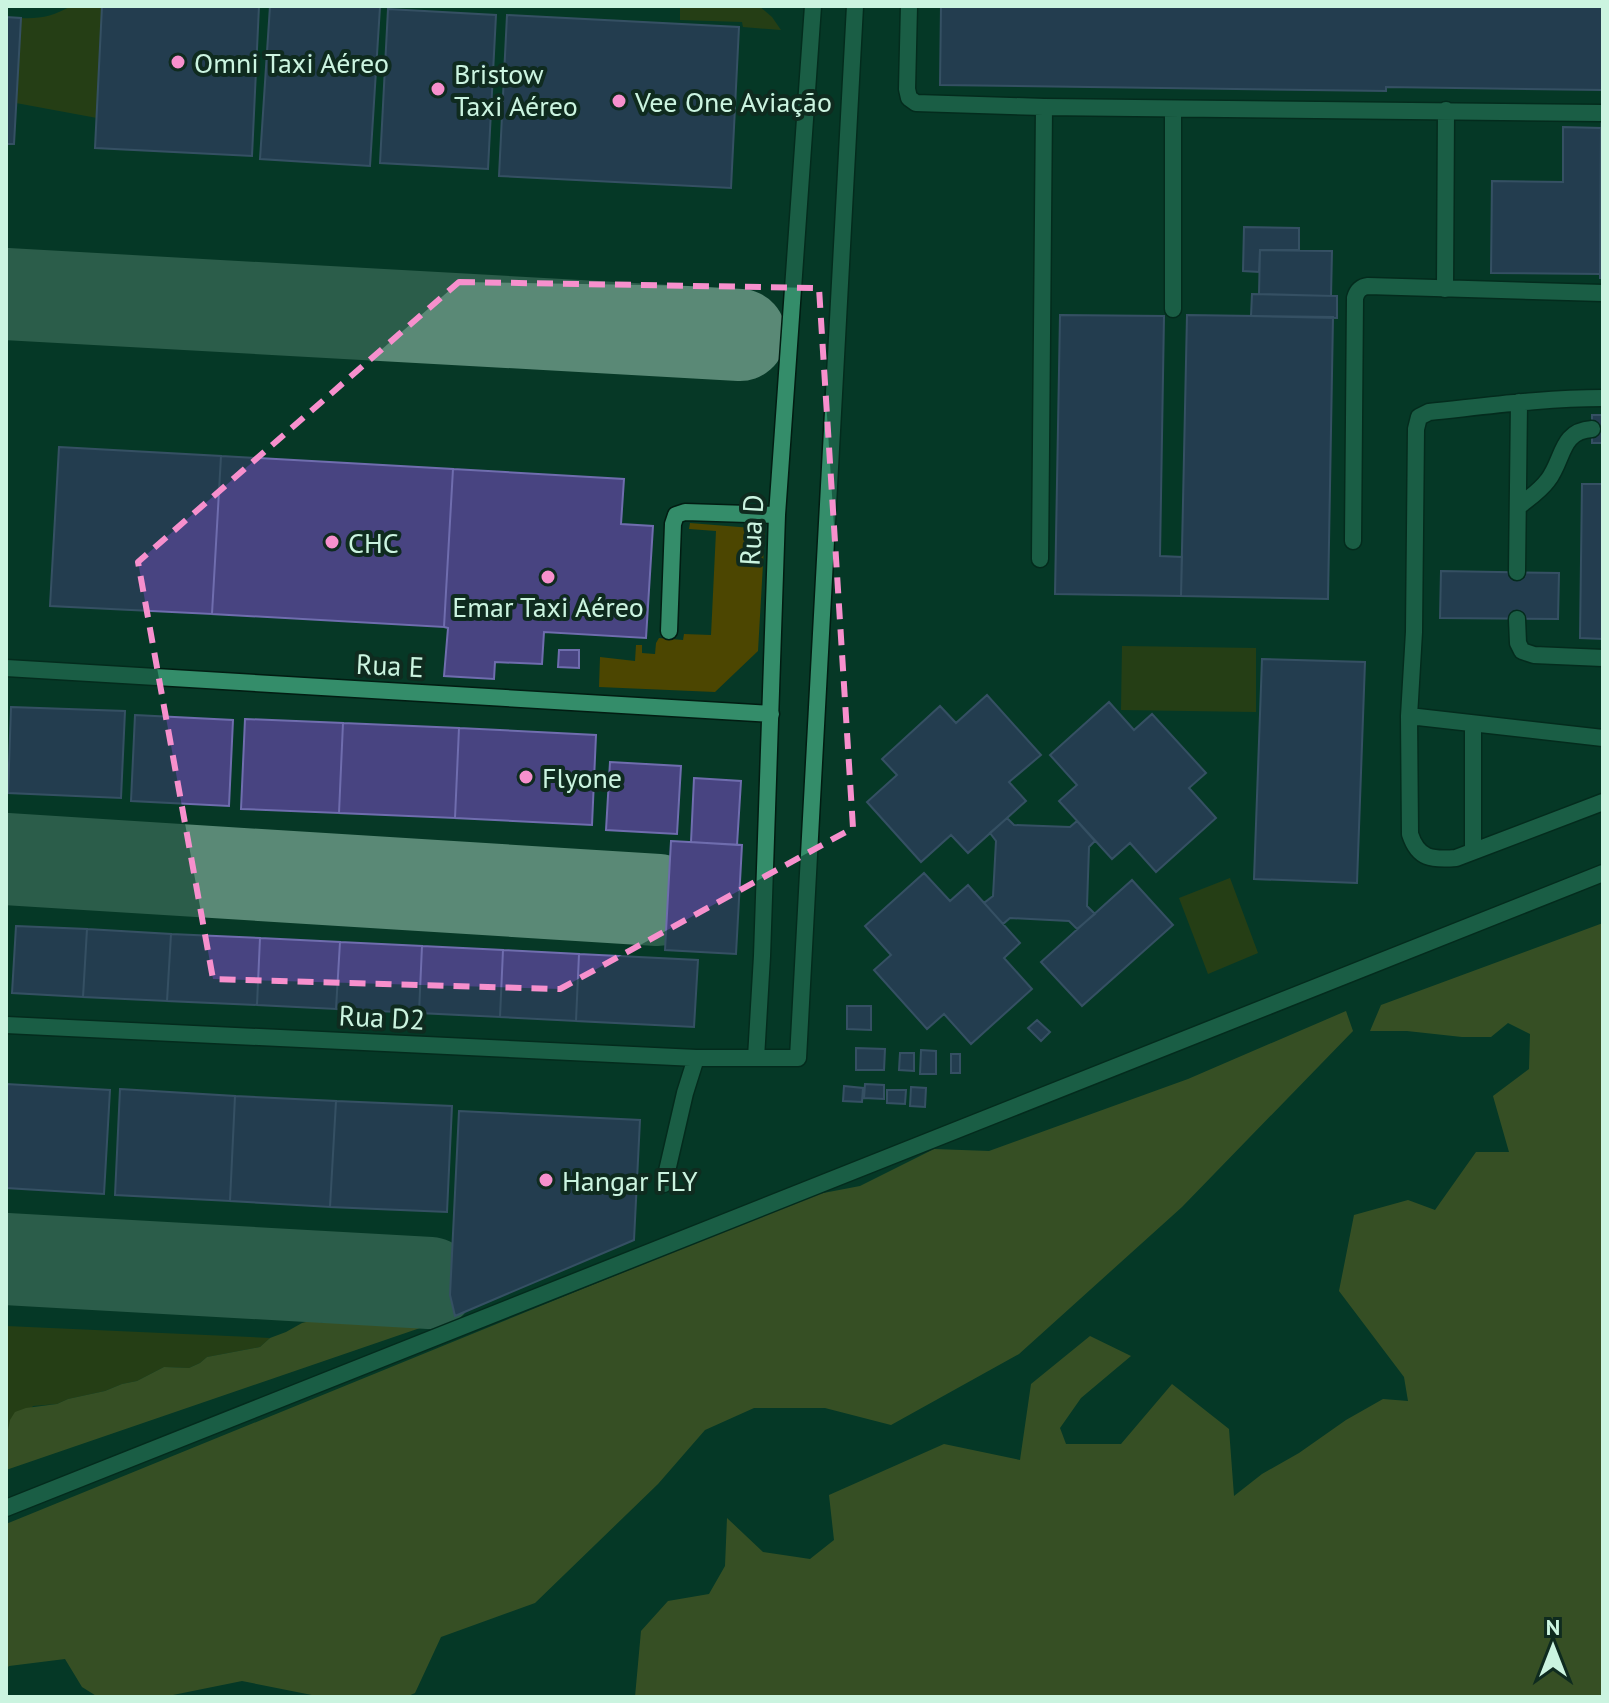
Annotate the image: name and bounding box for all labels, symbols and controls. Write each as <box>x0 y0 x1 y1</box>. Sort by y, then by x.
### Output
place label: Omni Taxi Aéreo <box>194 44 389 81</box>
marker: Omni Taxi Aéreo <box>169 53 187 71</box>
place label: Bristow Taxi Aéreo <box>454 55 578 124</box>
marker: Bristow Taxi Aéreo <box>429 80 447 98</box>
place label: Vee One Aviação <box>634 83 832 120</box>
marker: Vee One Aviação <box>610 92 628 110</box>
street label: Rua D <box>731 494 771 566</box>
place label: CHC <box>348 524 399 561</box>
marker: CHC <box>323 533 341 551</box>
marker: Emar Taxi Aéreo <box>539 568 557 586</box>
place label: Emar Taxi Aéreo <box>452 588 644 625</box>
street label: Rua E <box>355 645 425 685</box>
place label: Flyone <box>542 759 622 796</box>
marker: Flyone <box>517 768 535 786</box>
street label: Rua D2 <box>338 996 426 1038</box>
place label: Hangar FLY <box>562 1162 698 1199</box>
marker: Hangar FLY <box>537 1171 555 1189</box>
north arrow <box>1513 1607 1593 1687</box>
text: N <box>1546 1613 1560 1641</box>

